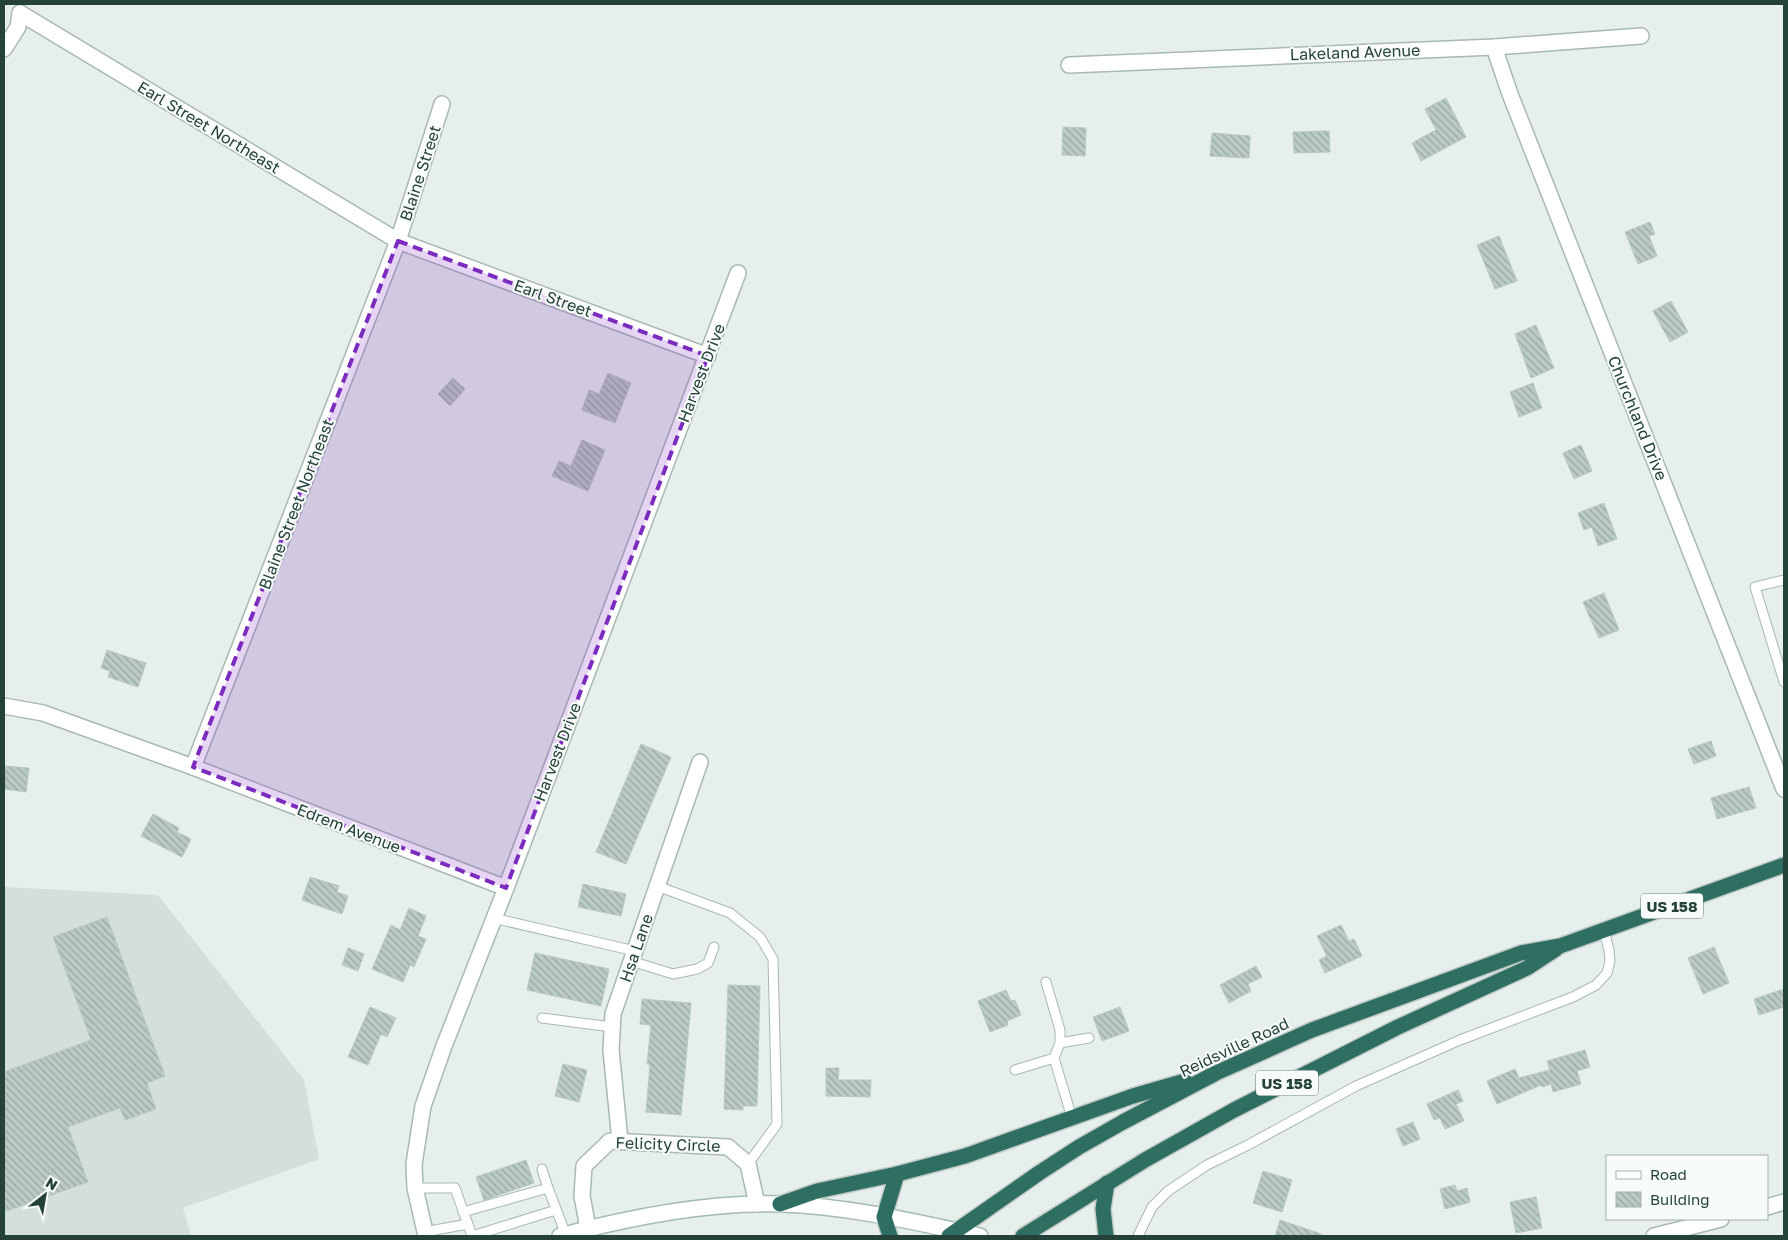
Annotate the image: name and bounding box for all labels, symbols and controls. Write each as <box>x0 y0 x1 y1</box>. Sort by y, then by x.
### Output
street label: Lakeland Avenue <box>1289 40 1421 64</box>
street label: Earl Street Northeast <box>134 76 284 178</box>
street label: Blaine Street <box>395 123 445 223</box>
street label: Earl Street <box>511 275 595 321</box>
street label: Harvest Drive <box>673 321 729 425</box>
street label: Churchland Drive <box>1604 353 1672 483</box>
street label: Blaine Street Northeast <box>254 416 338 592</box>
street label: Harvest Drive <box>529 700 585 804</box>
street label: Edrem Avenue <box>294 799 404 857</box>
road number: US 158 <box>1641 894 1703 918</box>
street label: Hsa Lane <box>615 911 657 985</box>
street label: Reidsville Road <box>1176 1013 1292 1081</box>
road number: US 158 <box>1256 1070 1318 1096</box>
street label: Felicity Circle <box>615 1132 721 1156</box>
legend <box>1606 1155 1768 1220</box>
text: Road <box>1650 1165 1687 1183</box>
north arrow <box>20 1170 70 1220</box>
text: N <box>43 1173 61 1193</box>
text: Building <box>1650 1190 1710 1208</box>

